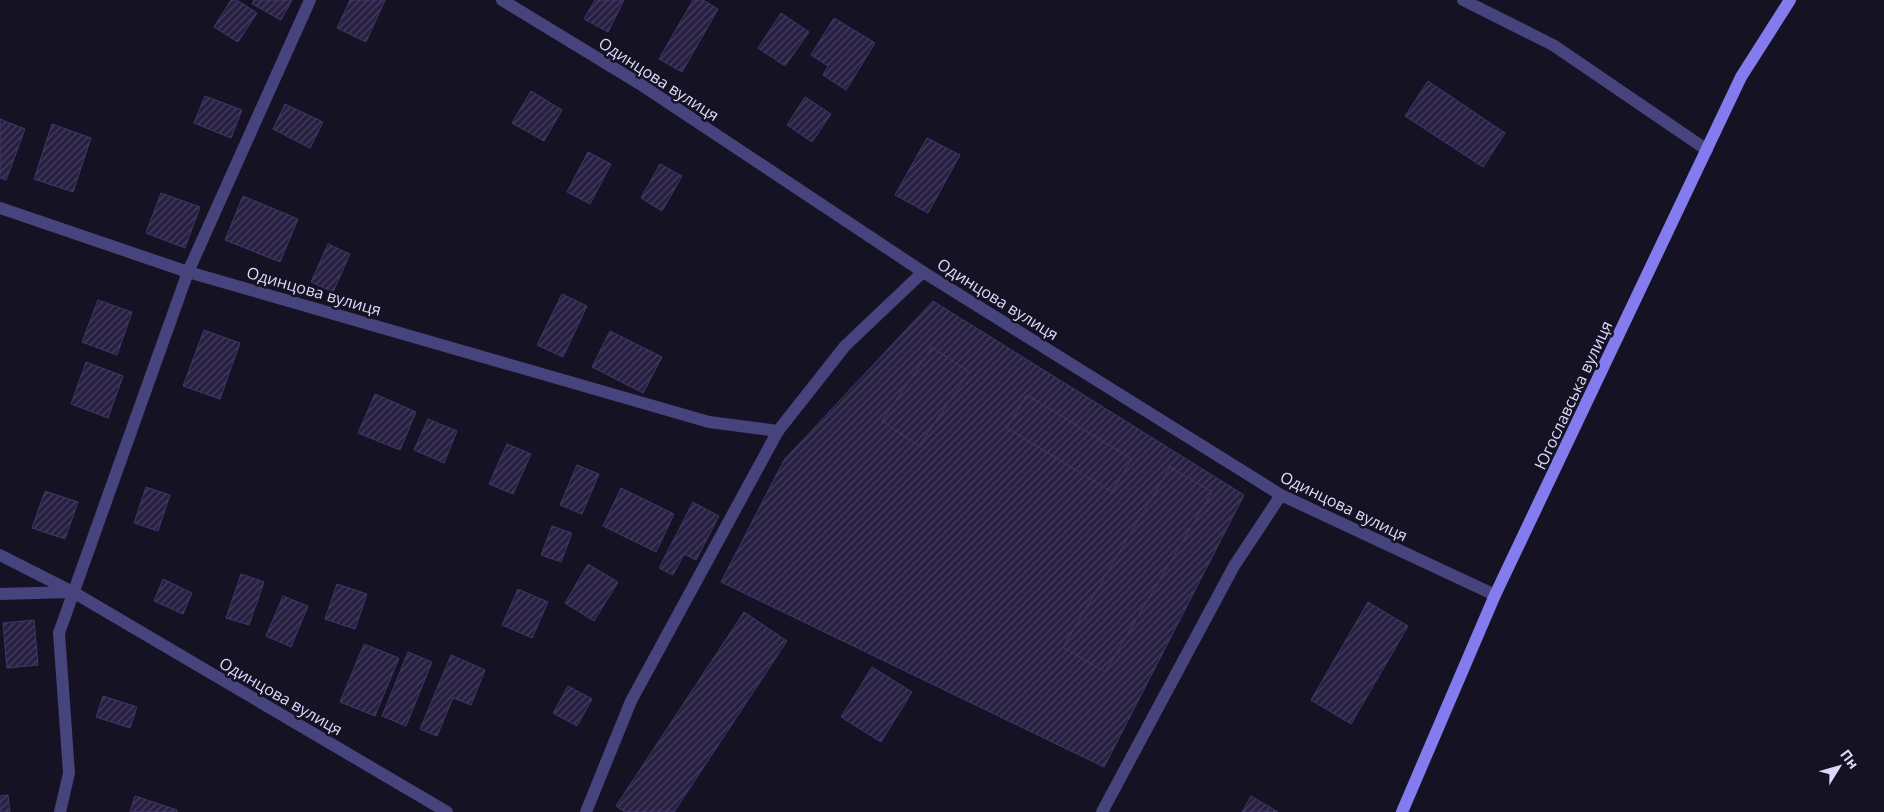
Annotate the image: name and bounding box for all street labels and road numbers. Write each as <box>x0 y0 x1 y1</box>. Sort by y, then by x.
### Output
street label: Одинцова вулиця <box>595 32 723 126</box>
street label: Одинцова вулиця <box>933 253 1063 345</box>
street label: Одинцова вулиця <box>244 261 384 321</box>
street label: Югославська вулиця <box>1529 317 1617 473</box>
street label: Одинцова вулиця <box>1277 466 1411 546</box>
street label: Одинцова вулиця <box>215 652 347 740</box>

